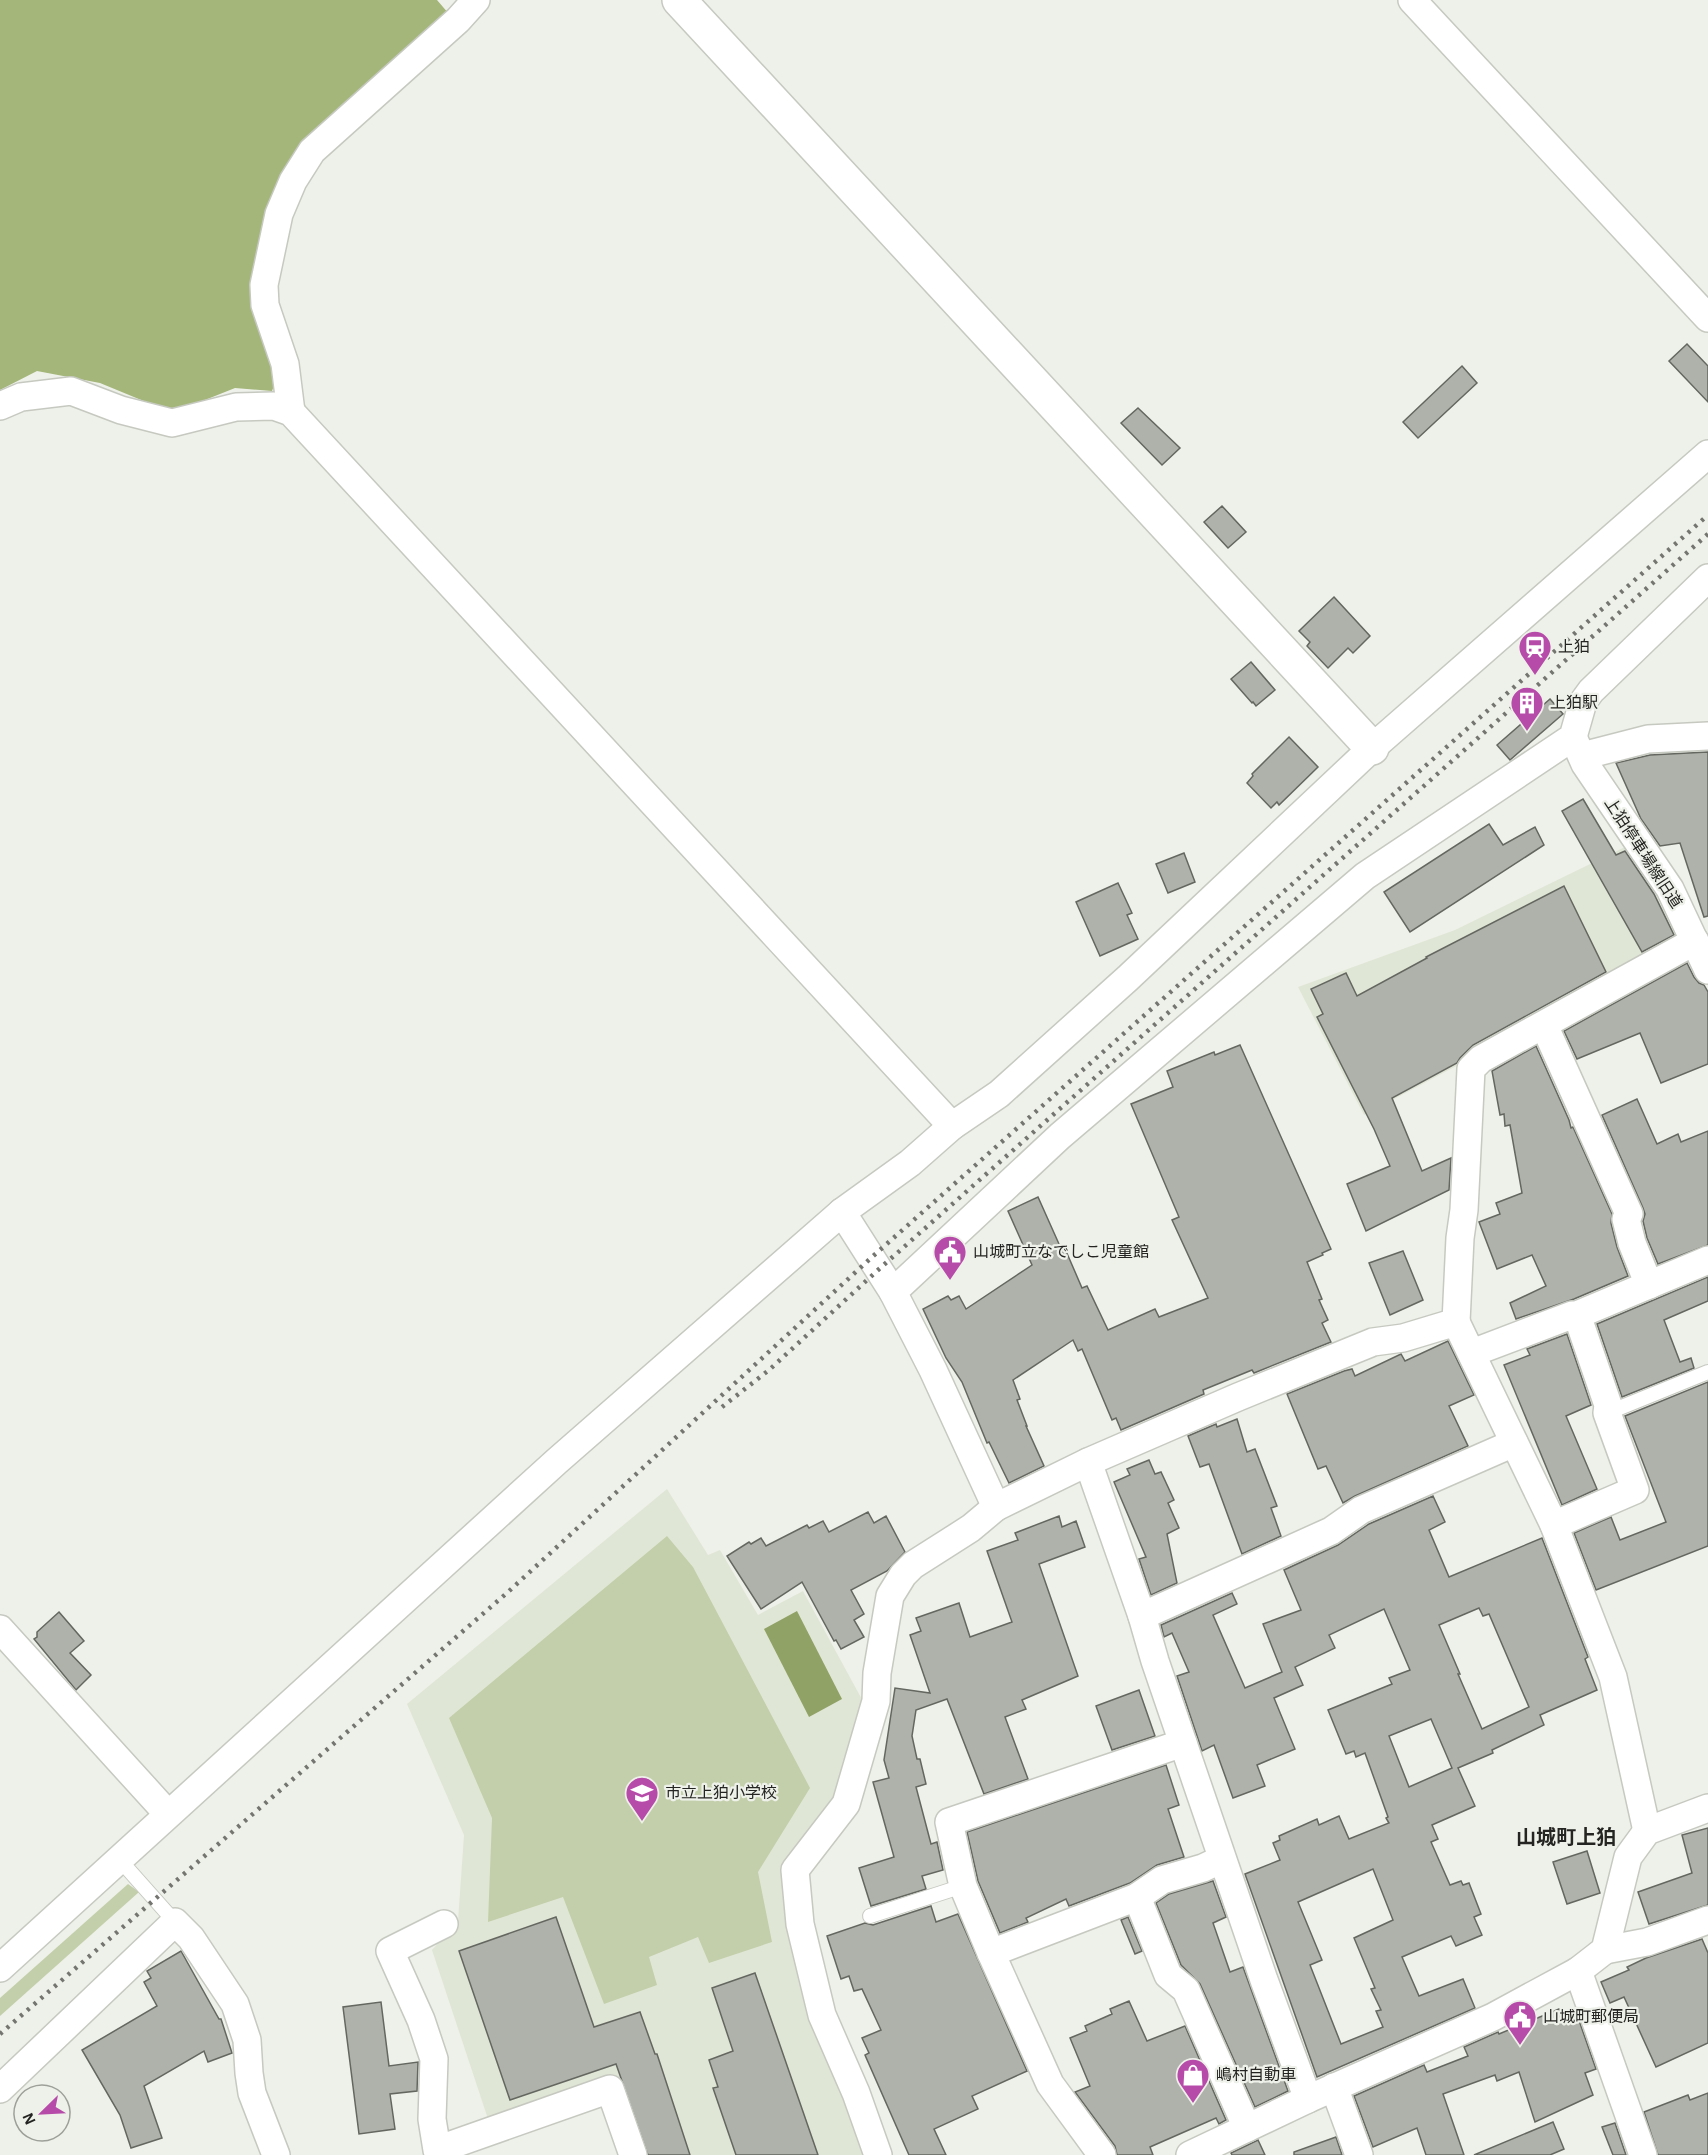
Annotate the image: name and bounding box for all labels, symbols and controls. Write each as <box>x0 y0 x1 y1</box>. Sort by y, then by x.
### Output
station icon: 上狛 <box>1517 629 1553 676</box>
place label: 上狛 <box>1558 638 1590 655</box>
building icon: 上狛駅 <box>1509 685 1545 732</box>
place label: 上狛駅 <box>1550 694 1598 711</box>
street label: 上狛停車場線旧道 <box>1601 794 1685 911</box>
public building icon: 山城町立なでしこ児童館 <box>932 1234 968 1281</box>
place label: 山城町立なでしこ児童館 <box>973 1243 1149 1260</box>
school or university icon: 市立上狛小学校 <box>624 1775 660 1822</box>
place label: 市立上狛小学校 <box>665 1784 777 1801</box>
district label: 山城町上狛 <box>1516 1826 1616 1848</box>
public building icon: 山城町郵便局 <box>1502 1999 1538 2046</box>
place label: 山城町郵便局 <box>1543 2008 1639 2025</box>
shop icon: 嶋村自動車 <box>1175 2057 1211 2104</box>
place label: 嶋村自動車 <box>1216 2066 1296 2083</box>
north arrow <box>12 2083 72 2143</box>
text: N <box>20 2110 39 2127</box>

